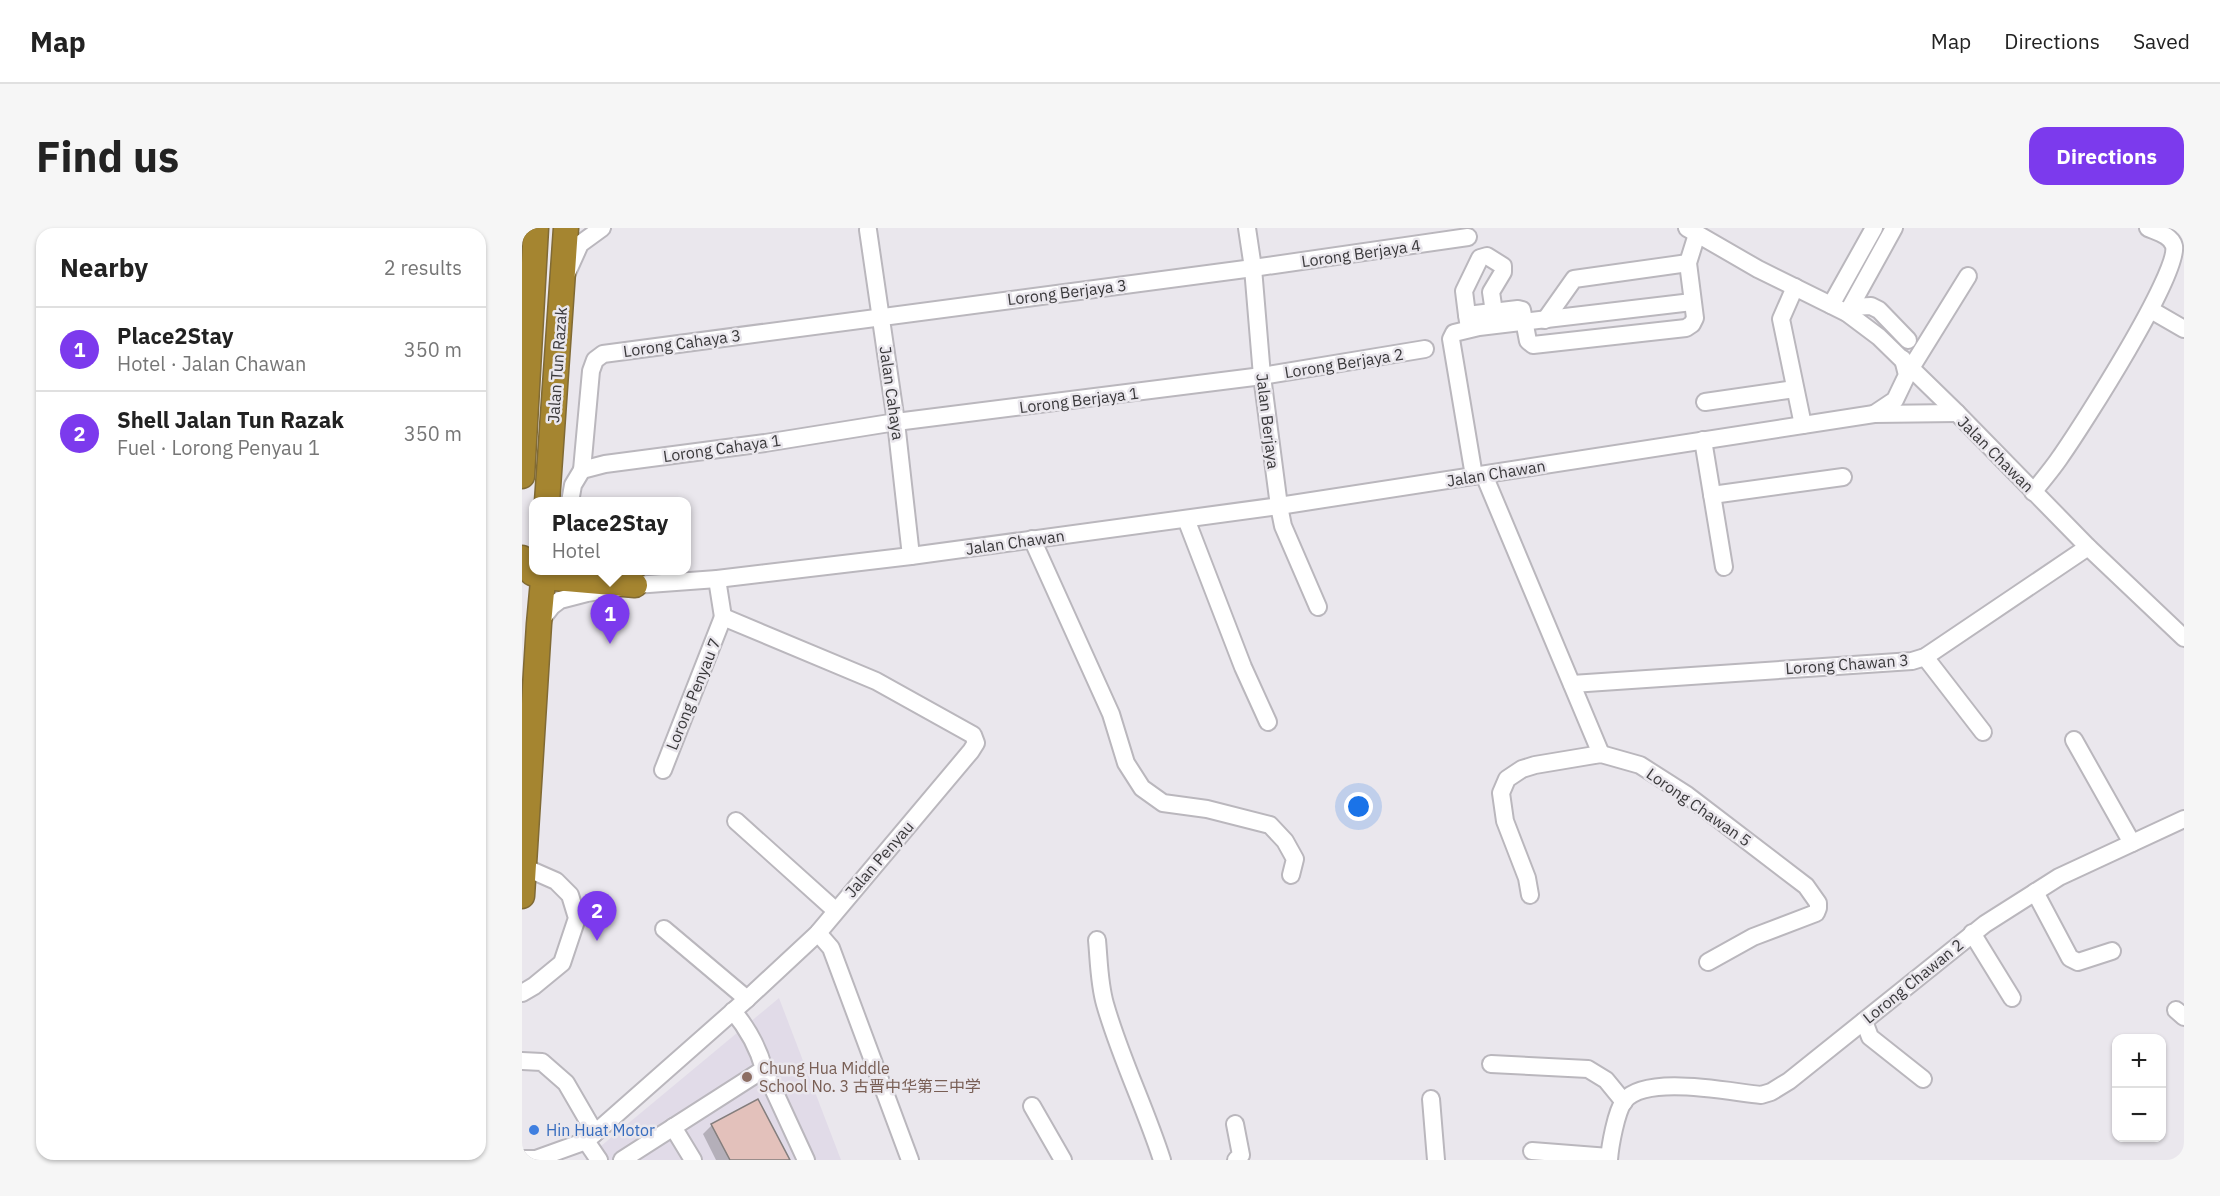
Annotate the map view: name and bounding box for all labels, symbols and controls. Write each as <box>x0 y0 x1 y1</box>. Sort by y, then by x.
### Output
text: Map <box>30 23 86 60</box>
text: Map <box>1931 27 1971 55</box>
text: Directions <box>2004 27 2100 55</box>
text: Saved <box>2133 27 2190 55</box>
button: Directions <box>2029 127 2184 185</box>
text: Find us <box>36 129 179 184</box>
street label: Lorong Berjaya 4 <box>1300 235 1422 271</box>
text: Nearby <box>60 250 148 284</box>
text: 2 results <box>384 254 462 281</box>
street label: Lorong Berjaya 3 <box>1006 275 1128 309</box>
street label: Jalan Tun Razak <box>543 306 571 423</box>
text: Place2Stay <box>117 321 234 350</box>
street label: Lorong Cahaya 3 <box>622 325 742 361</box>
text: 1 <box>74 336 86 363</box>
text: 350 m <box>404 336 462 363</box>
street label: Lorong Berjaya 2 <box>1283 344 1405 382</box>
street label: Jalan Cahaya <box>875 345 909 442</box>
text: Hotel · Jalan Chawan <box>117 350 306 377</box>
street label: Jalan Berjaya <box>1252 372 1284 470</box>
street label: Lorong Berjaya 1 <box>1018 383 1140 417</box>
text: Shell Jalan Tun Razak <box>117 405 344 434</box>
street label: Jalan Chawan <box>1954 412 2038 496</box>
text: 2 <box>74 420 86 447</box>
text: 350 m <box>404 420 462 447</box>
street label: Lorong Cahaya 1 <box>662 430 782 466</box>
text: Fuel · Lorong Penyau 1 <box>117 434 320 461</box>
street label: Jalan Chawan <box>1445 455 1547 491</box>
popup <box>529 497 691 575</box>
text: Place2Stay <box>552 508 668 537</box>
street label: Jalan Chawan <box>964 525 1066 559</box>
text: Hotel <box>552 537 600 564</box>
pin: 1 <box>590 594 629 644</box>
street label: Lorong Penyau 7 <box>661 635 725 753</box>
street label: Lorong Chawan 3 <box>1785 650 1909 678</box>
street label: Lorong Chawan 5 <box>1643 763 1755 851</box>
your location <box>1344 792 1373 821</box>
street label: Jalan Penyau <box>840 817 918 901</box>
pin: 2 <box>578 892 616 941</box>
street label: Lorong Chawan 2 <box>1859 934 1967 1028</box>
map controls <box>2112 1034 2166 1142</box>
button: + <box>2112 1034 2166 1088</box>
place label: Chung Hua Middle School No. 3 古晋中华第三中学 <box>759 1058 981 1096</box>
marker: Chung Hua Middle School No. 3 古晋中华第三中学 <box>740 1070 754 1084</box>
button: − <box>2112 1088 2166 1142</box>
place label: Hin Huat Motor <box>546 1120 655 1140</box>
marker: Hin Huat Motor <box>527 1123 541 1137</box>

